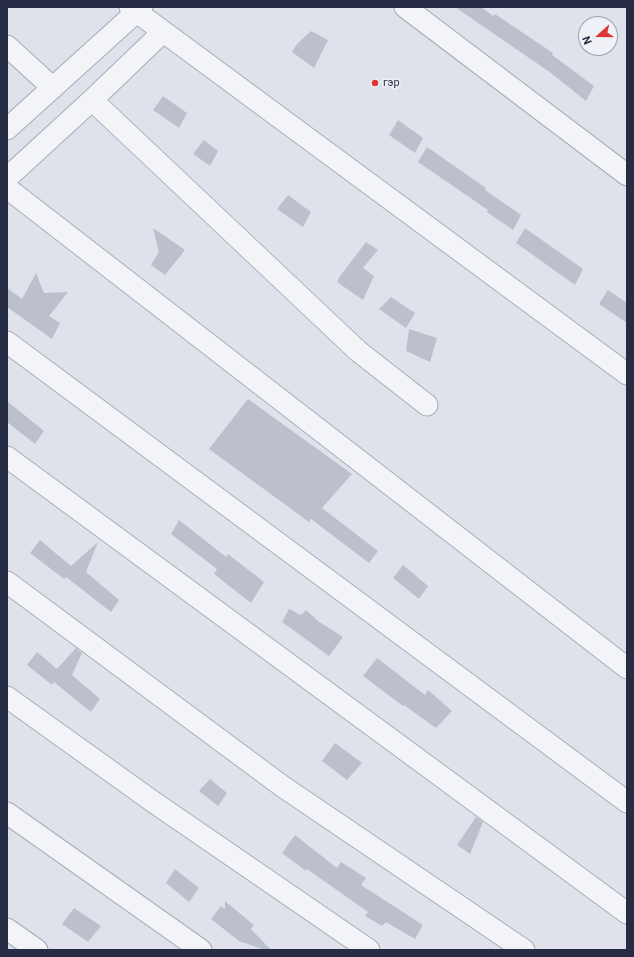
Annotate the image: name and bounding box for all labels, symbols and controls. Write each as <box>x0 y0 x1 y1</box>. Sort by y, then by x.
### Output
north arrow <box>578 16 618 56</box>
text: N <box>580 34 595 46</box>
place label: гэр <box>383 76 400 90</box>
marker: гэр <box>370 78 380 88</box>

